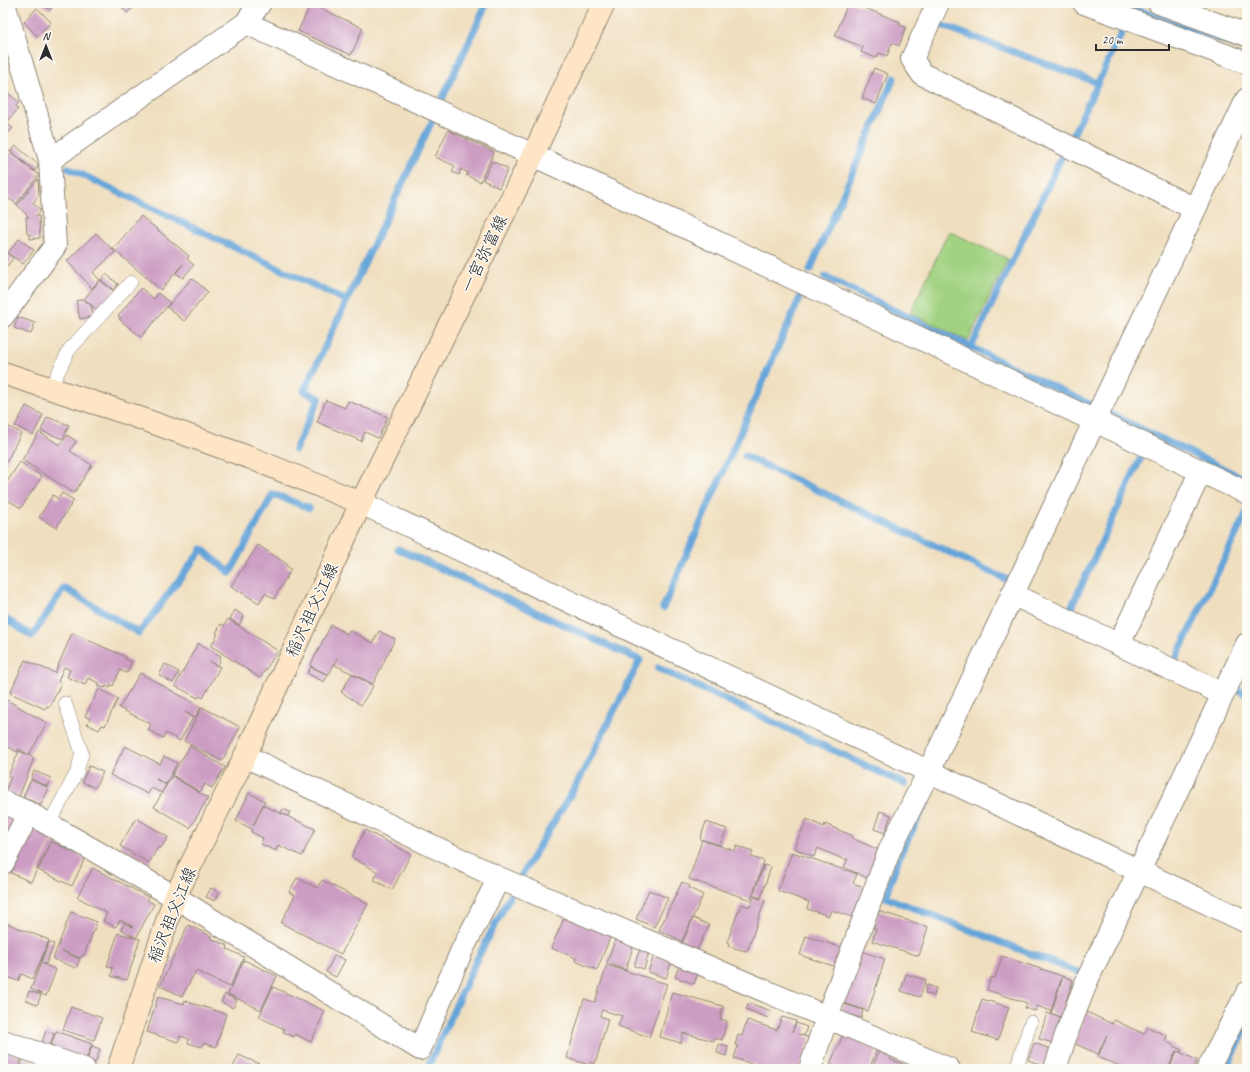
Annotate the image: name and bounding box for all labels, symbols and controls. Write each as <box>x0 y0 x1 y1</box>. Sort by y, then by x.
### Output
north arrow <box>26 26 66 66</box>
scale bar <box>1096 26 1169 52</box>
text: N <box>43 29 52 43</box>
text: 20 m <box>1102 32 1124 48</box>
street label: 一宮弥富線 <box>456 211 512 297</box>
street label: 稲沢祖父江線 <box>281 559 343 661</box>
street label: 稲沢祖父江線 <box>143 864 201 966</box>

